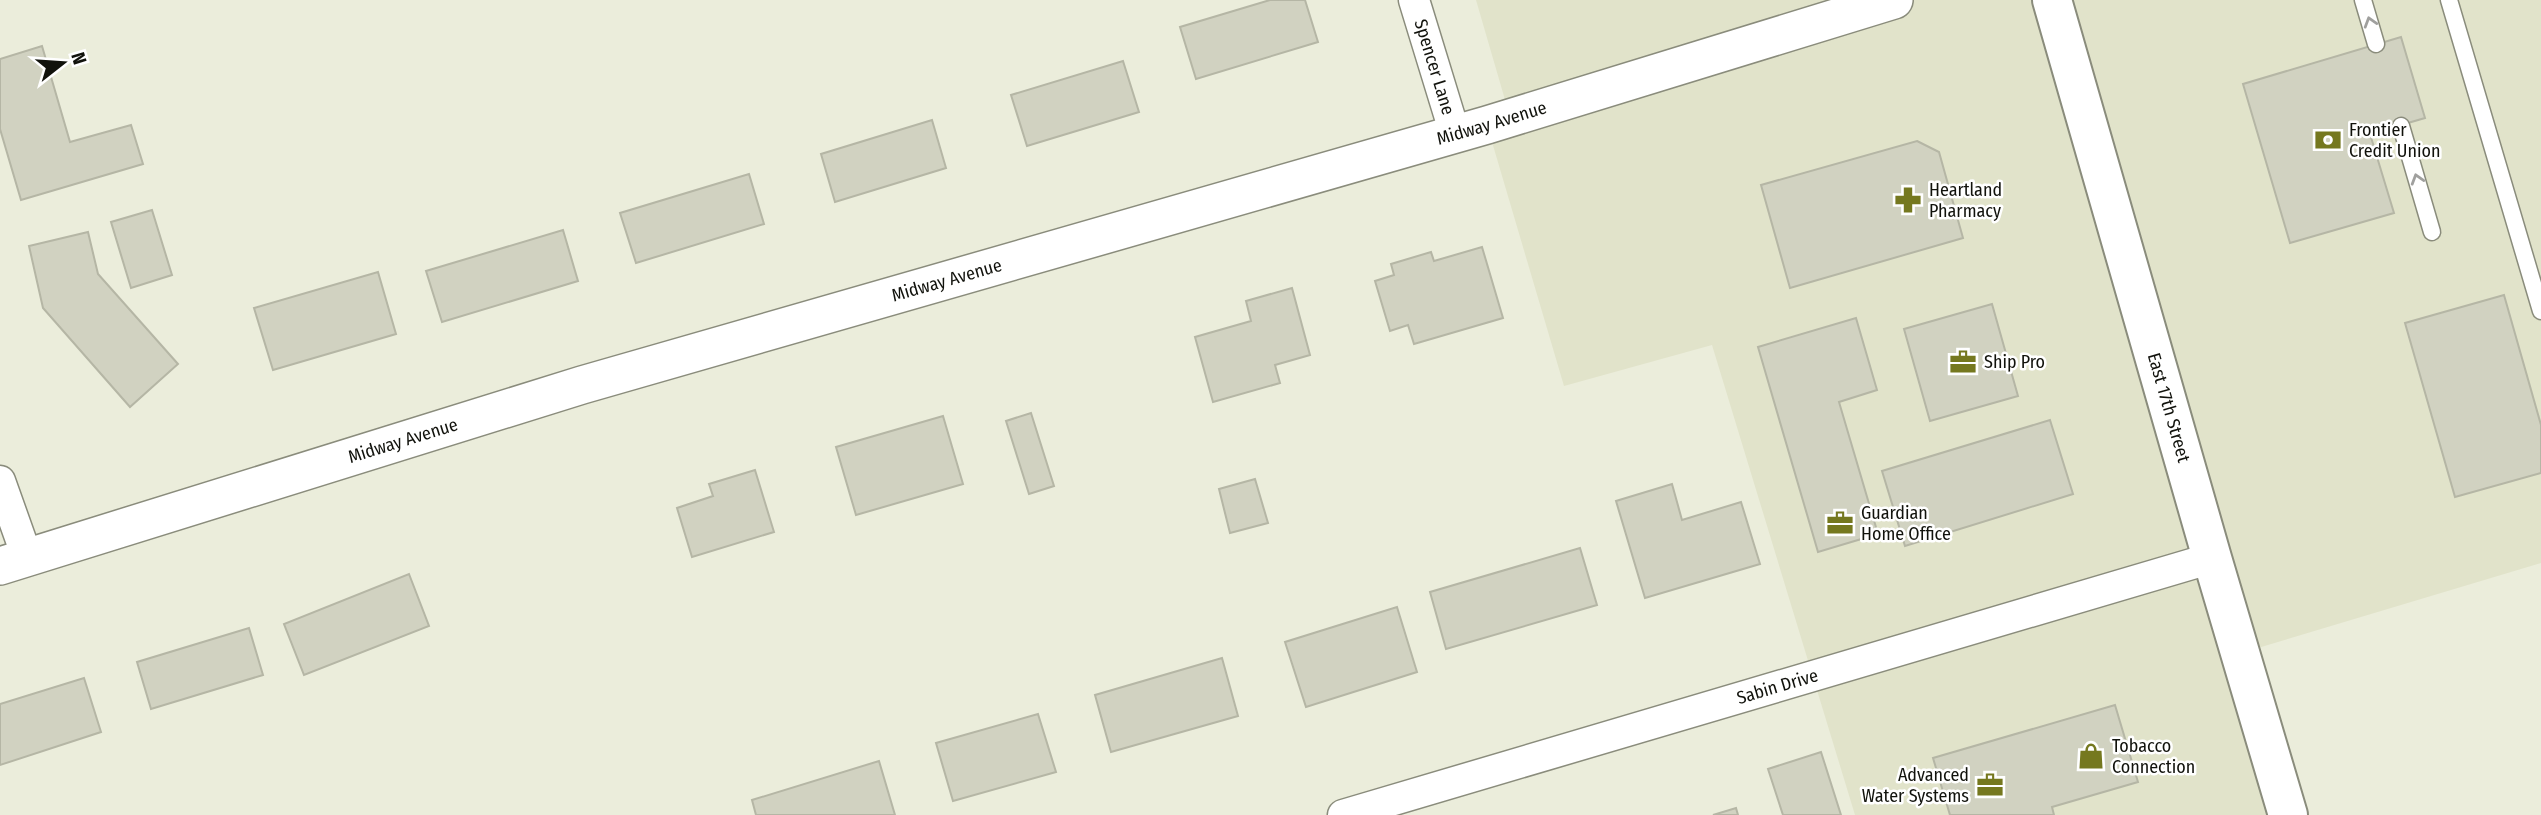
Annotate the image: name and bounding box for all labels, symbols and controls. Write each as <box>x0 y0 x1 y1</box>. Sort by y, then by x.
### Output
street label: Spencer Lane <box>1410 16 1459 117</box>
one-way arrow <box>2363 16 2378 28</box>
north arrow <box>28 28 98 98</box>
text: N <box>66 49 91 67</box>
street label: Midway Avenue <box>1434 96 1549 150</box>
place label: Frontier Credit Union <box>2349 119 2440 162</box>
bank icon: Frontier Credit Union <box>2313 125 2343 155</box>
one-way arrow <box>2410 173 2425 185</box>
place label: Heartland Pharmacy <box>1929 179 2002 222</box>
pharmacy icon: Heartland Pharmacy <box>1893 185 1923 215</box>
street label: Midway Avenue <box>889 254 1004 306</box>
office icon: Ship Pro <box>1948 347 1978 377</box>
street label: East 17th Street <box>2143 350 2195 465</box>
place label: Ship Pro <box>1984 351 2045 373</box>
street label: Midway Avenue <box>345 413 461 468</box>
place label: Guardian Home Office <box>1861 502 1951 545</box>
office icon: Guardian Home Office <box>1825 508 1855 538</box>
street label: Sabin Drive <box>1734 664 1821 709</box>
place label: Tobacco Connection <box>2112 735 2195 778</box>
shop icon: Tobacco Connection <box>2076 741 2106 771</box>
place label: Advanced Water Systems <box>1862 764 1969 807</box>
office icon: Advanced Water Systems <box>1975 770 2005 800</box>

